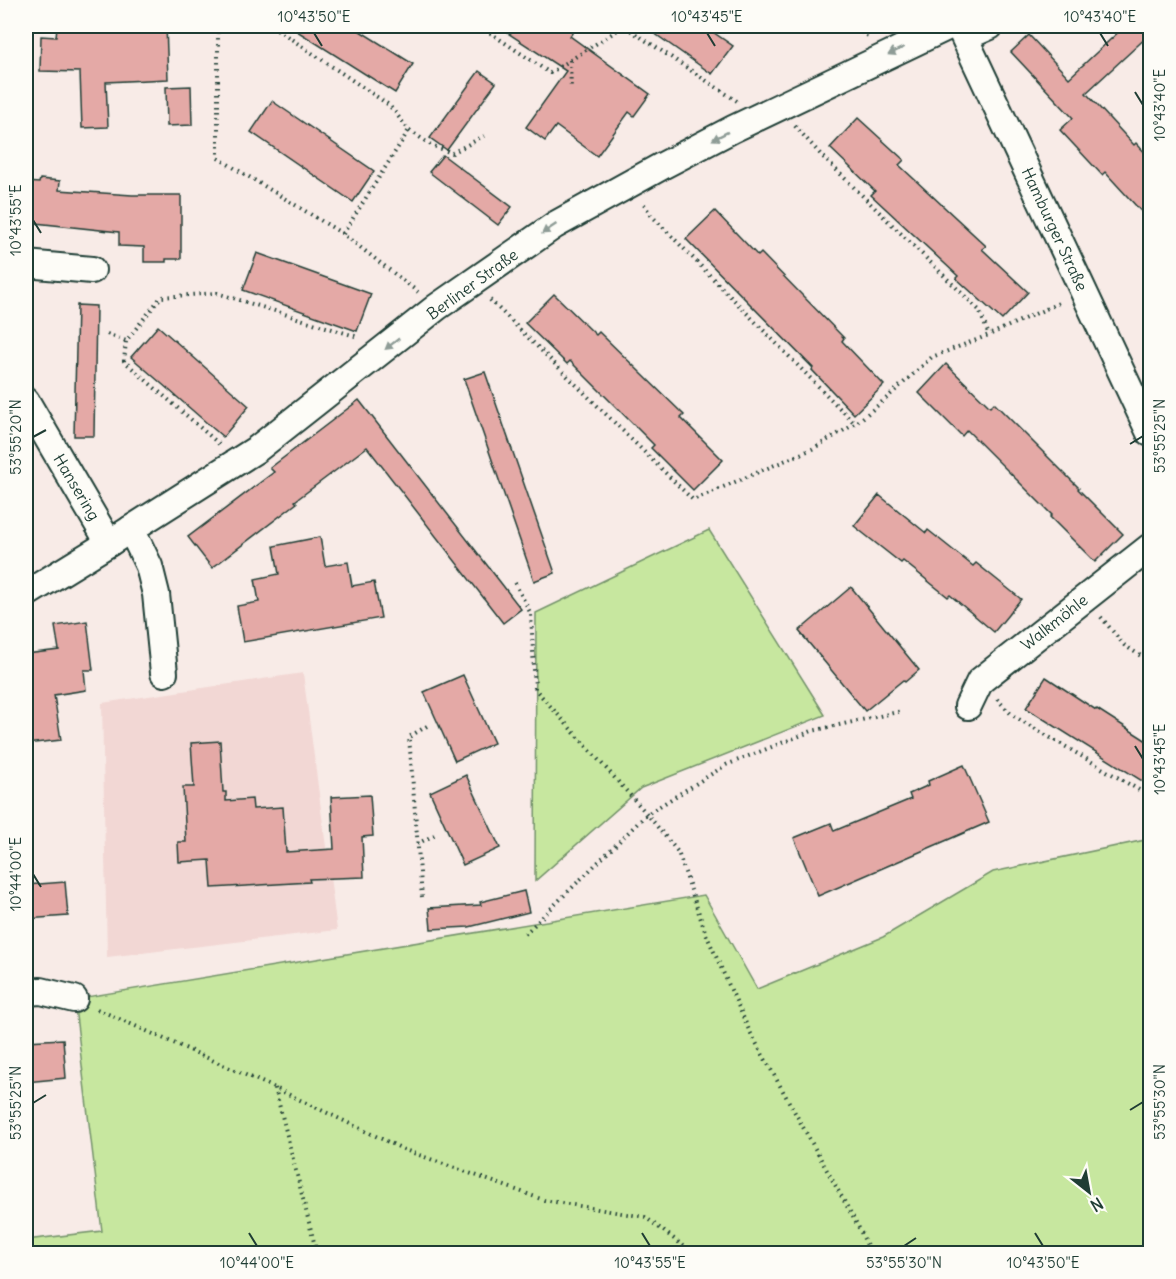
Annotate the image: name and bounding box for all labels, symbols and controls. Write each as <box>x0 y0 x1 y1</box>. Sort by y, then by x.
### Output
text: 10°43'50"E <box>278 7 351 26</box>
text: 10°43'45"E <box>671 7 743 26</box>
text: 10°43'40"E <box>1064 7 1136 26</box>
one-way arrow <box>887 45 905 55</box>
text: 10°43'40"E <box>1150 69 1169 141</box>
one-way arrow <box>712 131 729 141</box>
street label: Hamburger Straße <box>1018 164 1092 294</box>
text: 10°43'55"E <box>6 184 25 256</box>
one-way arrow <box>542 223 558 235</box>
street label: Berliner Straße <box>422 244 522 324</box>
one-way arrow <box>384 337 400 350</box>
text: 53°55'20"N <box>6 399 25 475</box>
text: 53°55'25"N <box>1150 399 1169 473</box>
street label: Hansering <box>49 450 105 524</box>
street label: Walkmöhle <box>1017 590 1091 654</box>
text: 10°43'45"E <box>1150 723 1169 795</box>
text: 10°44'00"E <box>6 837 25 911</box>
text: 53°55'30"N <box>1150 1064 1169 1140</box>
text: 53°55'25"N <box>6 1066 25 1140</box>
north arrow <box>1059 1162 1119 1222</box>
text: N <box>1087 1193 1107 1216</box>
text: 10°44'00"E <box>220 1253 294 1272</box>
text: 10°43'55"E <box>614 1253 686 1272</box>
text: 53°55'30"N <box>866 1253 942 1272</box>
text: 10°43'50"E <box>1007 1253 1080 1272</box>

